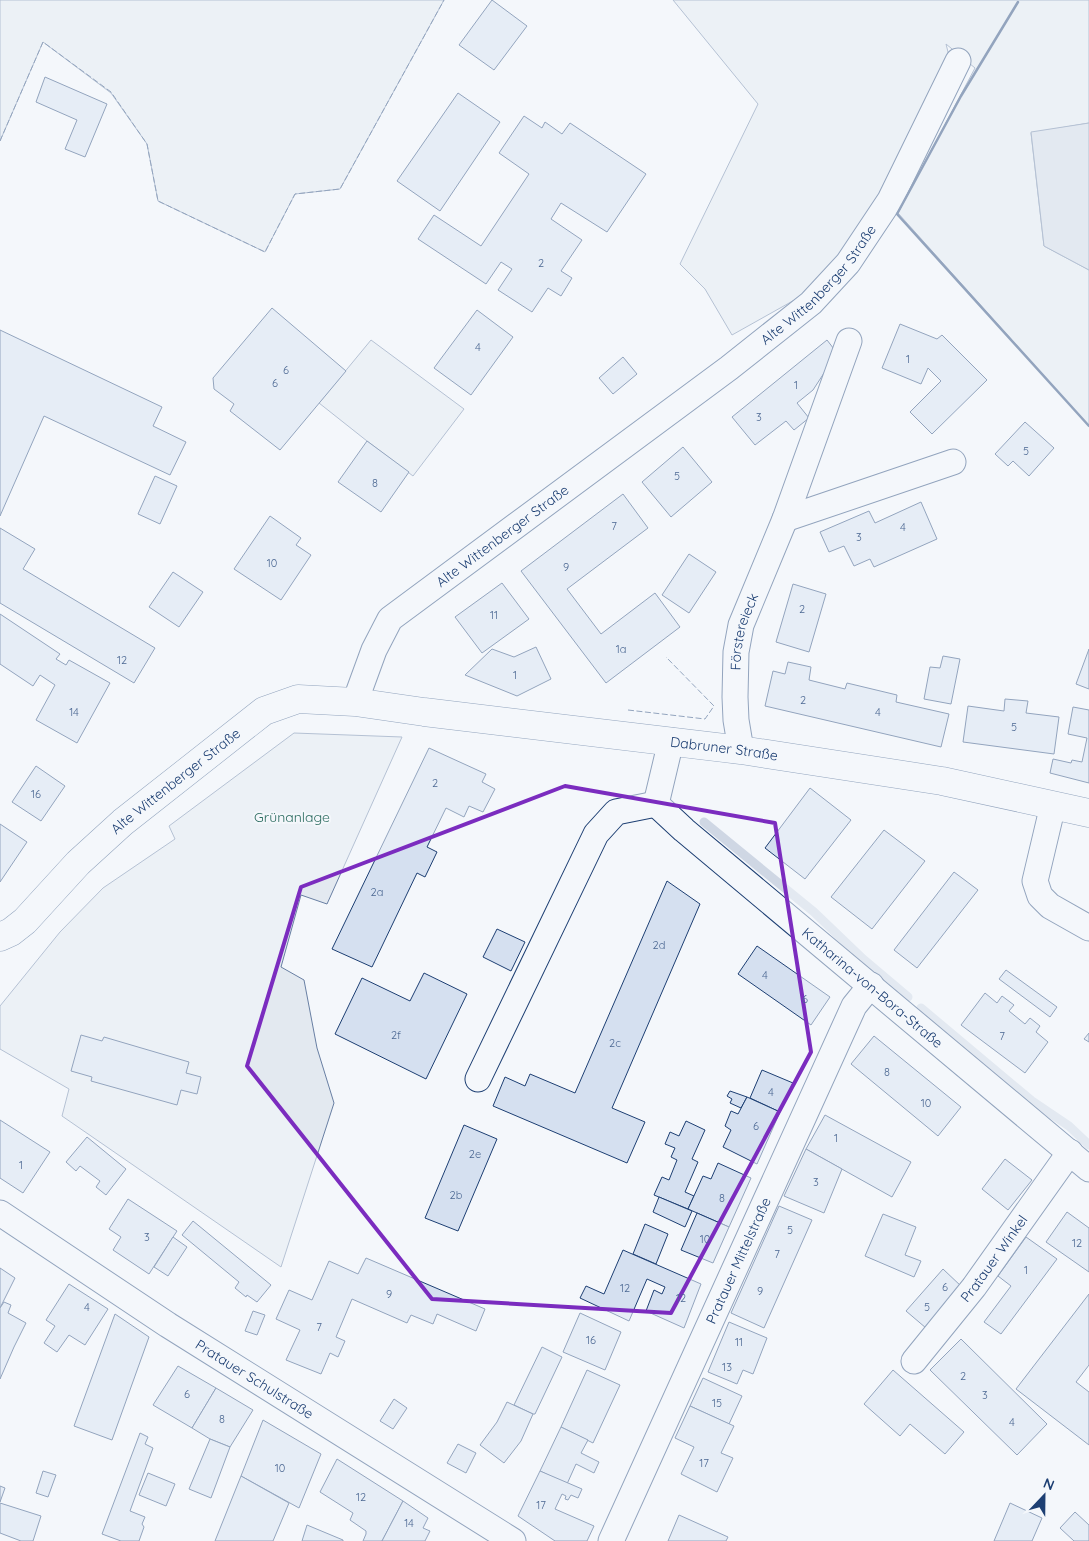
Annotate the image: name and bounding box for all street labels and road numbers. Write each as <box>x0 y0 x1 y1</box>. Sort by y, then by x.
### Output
street label: Alte Wittenberger Straße <box>757 221 880 349</box>
street label: Alte Wittenberger Straße <box>432 481 572 591</box>
street label: Förstereieck <box>727 590 762 670</box>
street label: Alte Wittenberger Straße <box>107 724 244 838</box>
street label: Dabruner Straße <box>669 733 779 765</box>
street label: Katharina-von-Bora-Straße <box>798 924 947 1052</box>
street label: Pratauer Mittelstraße <box>702 1194 775 1327</box>
street label: Pratauer Winkel <box>956 1211 1031 1306</box>
street label: Pratauer Schulstraße <box>192 1335 317 1423</box>

